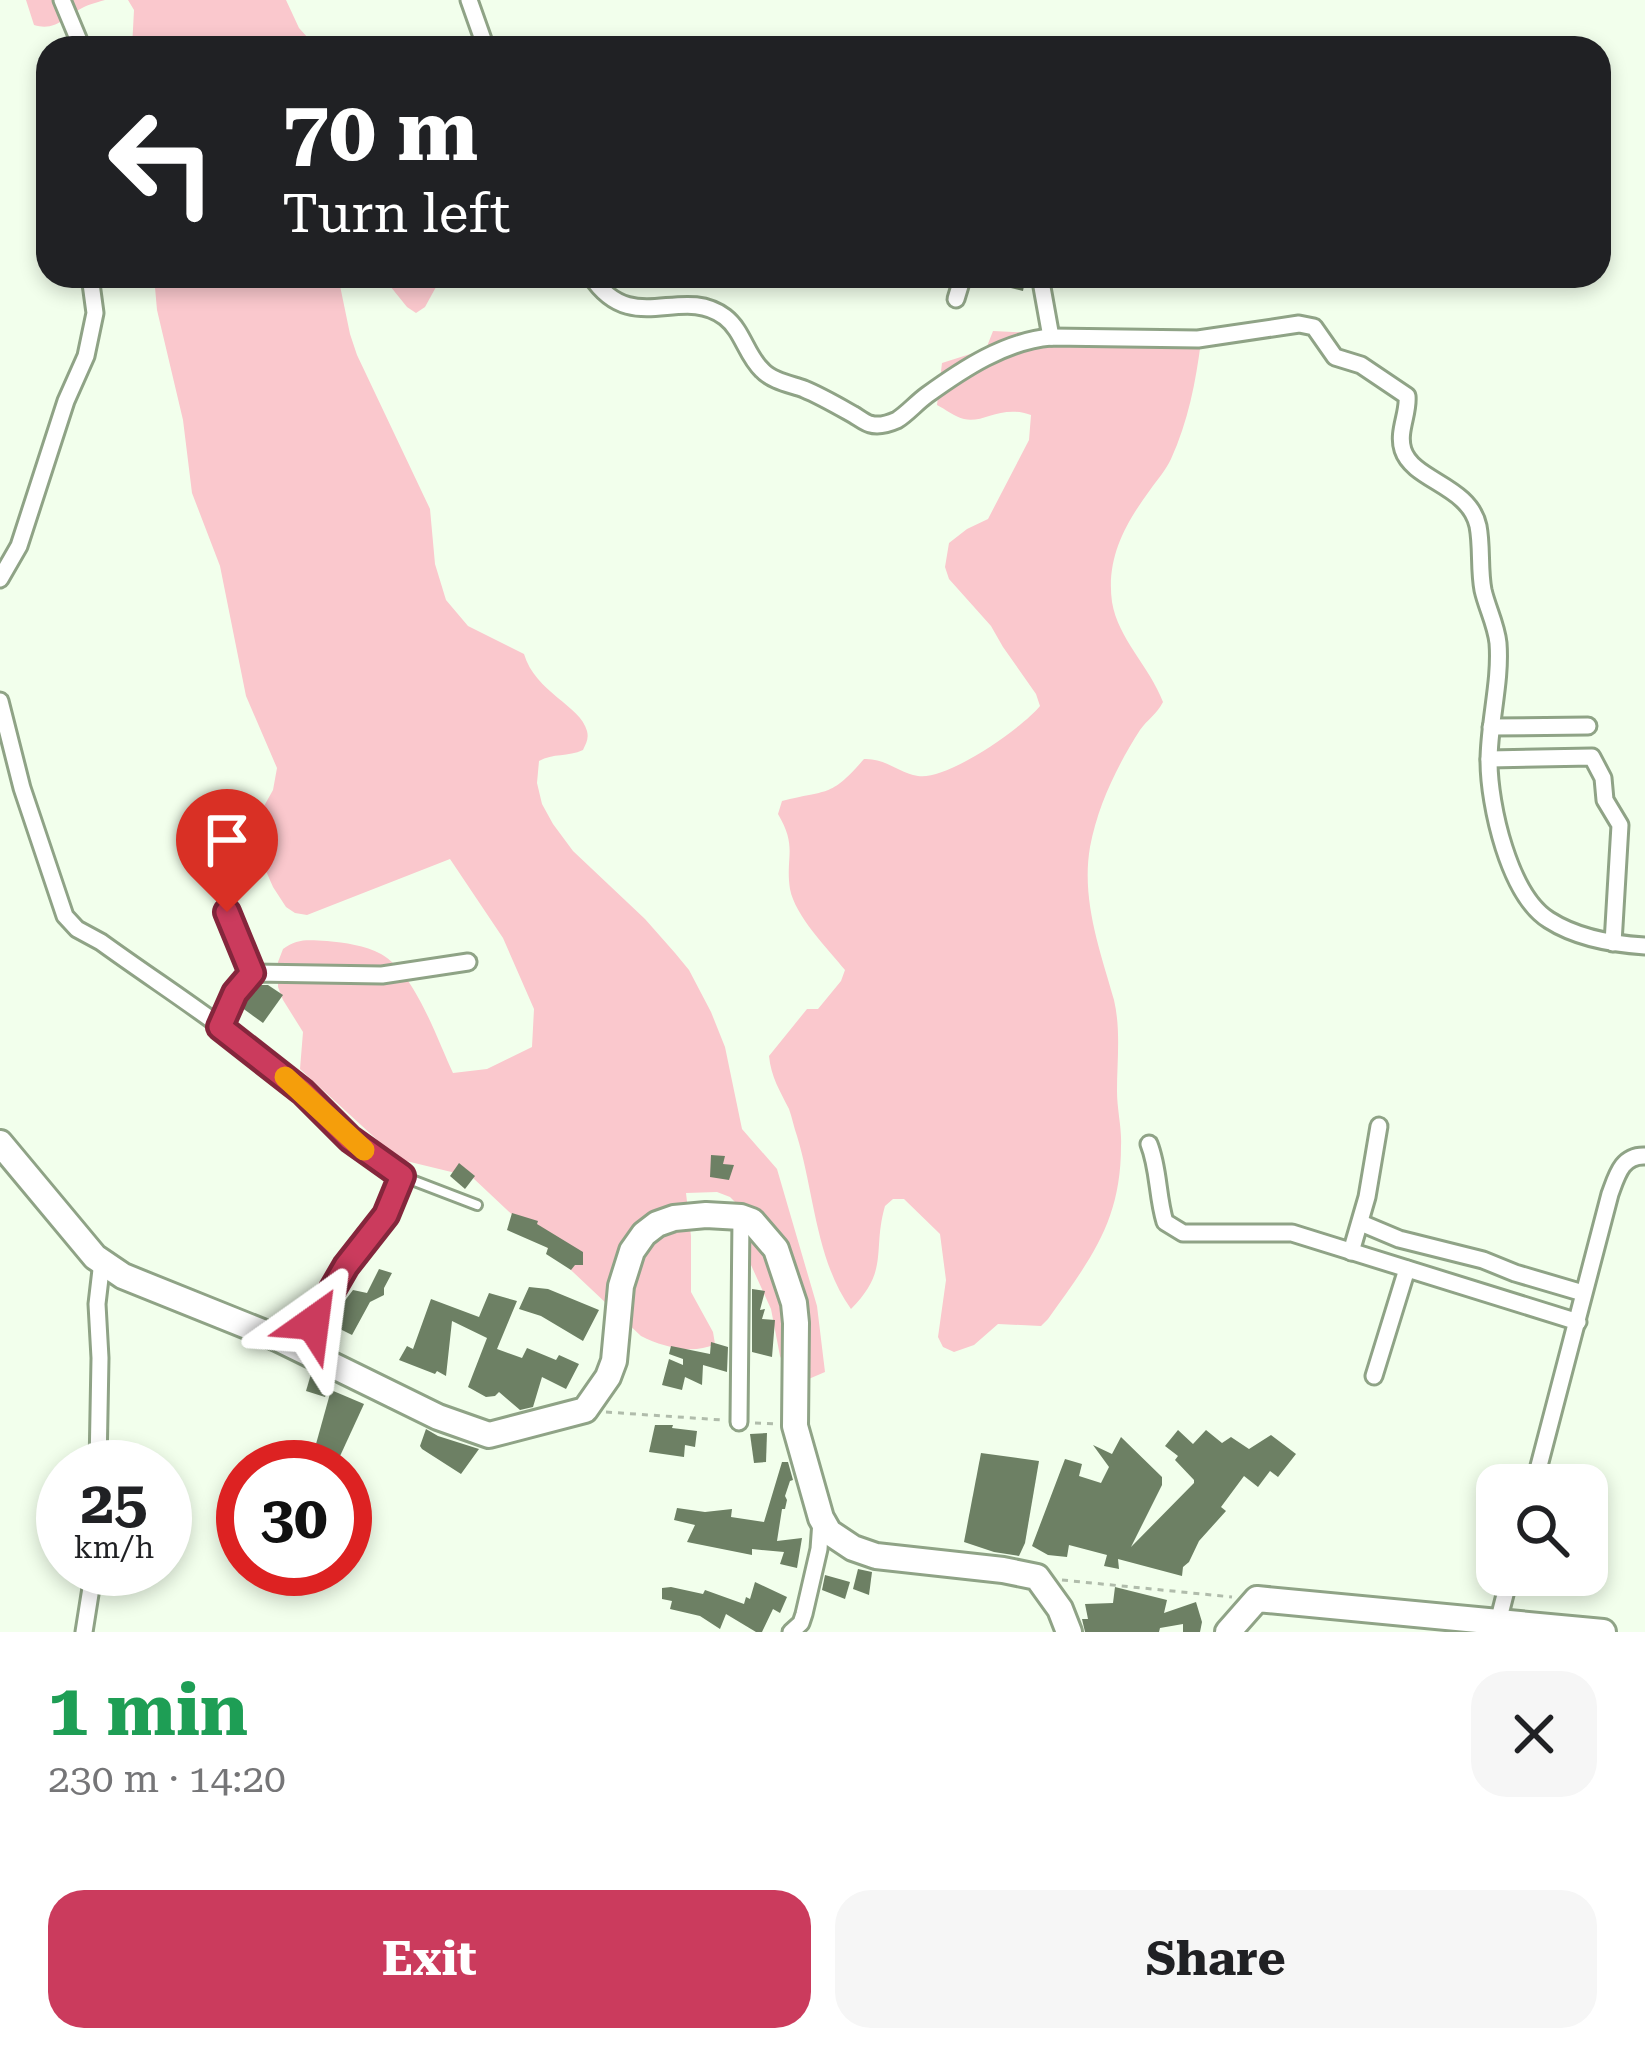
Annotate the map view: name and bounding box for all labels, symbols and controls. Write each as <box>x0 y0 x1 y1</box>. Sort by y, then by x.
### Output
text: 70 m <box>282 82 478 180</box>
icon: left <box>84 84 240 240</box>
text: Turn left <box>282 182 510 245</box>
pin <box>176 789 278 912</box>
icon: arrive <box>194 807 260 873</box>
position arrow <box>250 1260 376 1386</box>
speed limit sign: 30 <box>216 1440 372 1596</box>
map controls <box>1476 1464 1608 1596</box>
button: search <box>1476 1464 1608 1596</box>
text: 25 <box>80 1467 148 1538</box>
text: km/h <box>74 1530 154 1565</box>
text: 1 min <box>48 1668 248 1753</box>
button: close <box>1471 1671 1597 1797</box>
text: 230 m · 14:20 <box>48 1756 286 1802</box>
button: Exit <box>48 1890 811 2028</box>
button: Share <box>835 1890 1597 2028</box>

